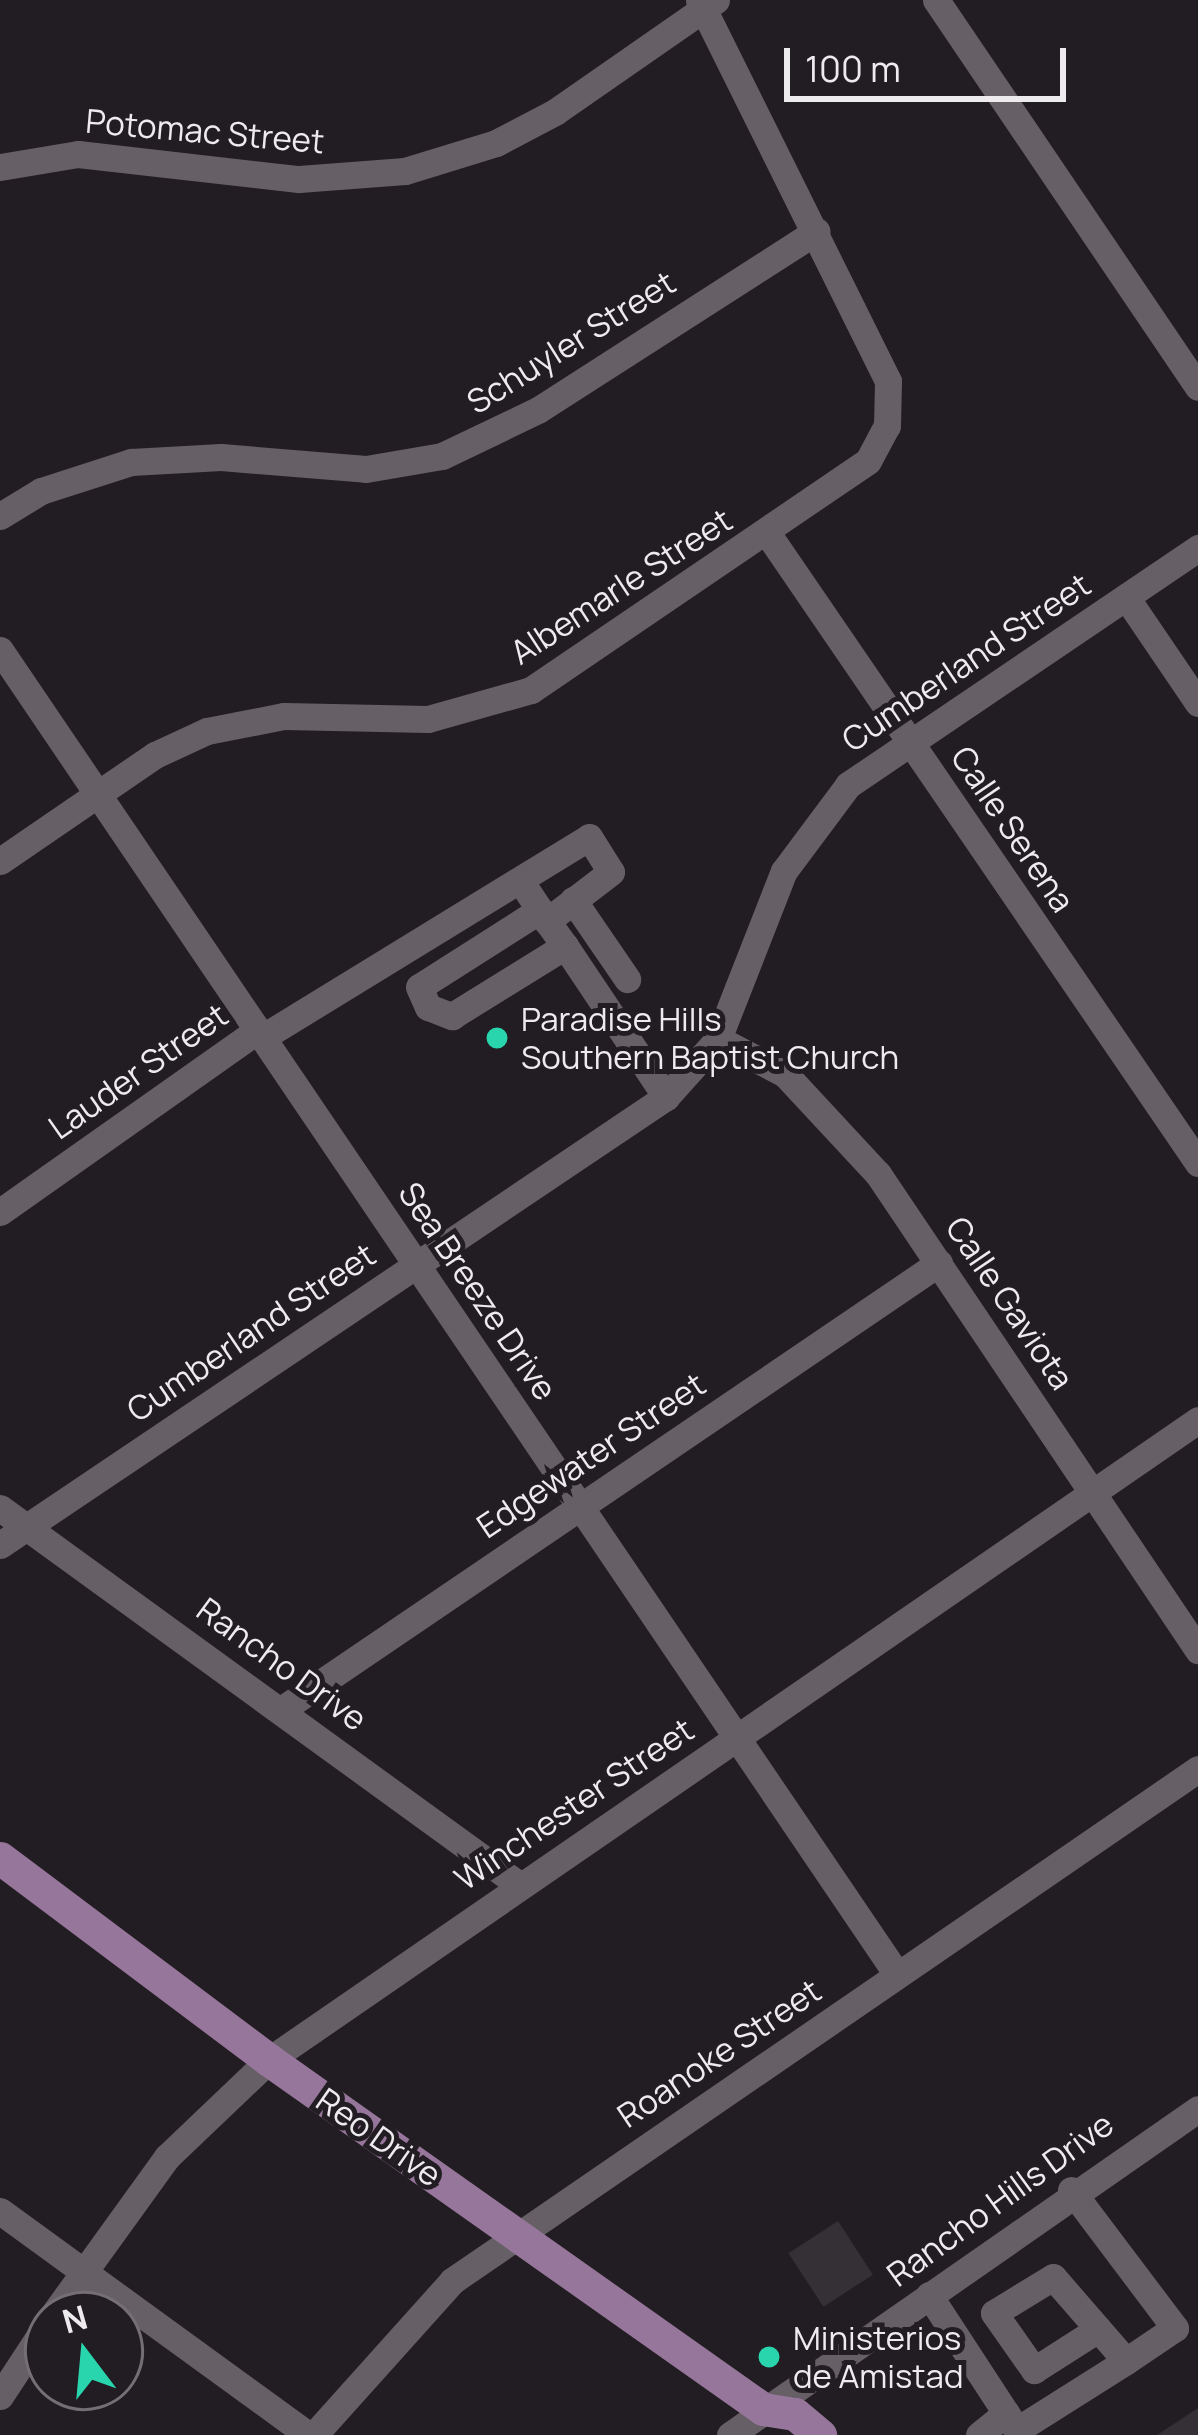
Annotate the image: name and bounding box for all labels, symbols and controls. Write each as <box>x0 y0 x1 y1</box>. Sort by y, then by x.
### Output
scale bar <box>790 24 1072 98</box>
text: 100 m <box>805 44 901 93</box>
street label: Potomac Street <box>84 101 326 161</box>
street label: Schuyler Street <box>460 262 682 422</box>
street label: Albemarle Street <box>503 500 739 672</box>
street label: Cumberland Street <box>835 564 1097 760</box>
street label: Calle Serena <box>943 739 1083 919</box>
street label: Lauder Street <box>41 995 235 1147</box>
place label: Paradise Hills Southern Baptist Church <box>521 999 899 1077</box>
marker: Paradise Hills Southern Baptist Church <box>484 1025 510 1051</box>
street label: Sea Breeze Drive <box>391 1175 565 1407</box>
street label: Calle Gaviota <box>938 1209 1082 1397</box>
street label: Cumberland Street <box>120 1234 382 1430</box>
street label: Edgewater Street <box>469 1364 713 1546</box>
street label: Rancho Drive <box>190 1589 374 1739</box>
street label: Winchester Street <box>447 1710 701 1898</box>
street label: Roanoke Street <box>610 1970 828 2136</box>
street label: Reo Drive <box>309 2080 449 2194</box>
street label: Rancho Hills Drive <box>879 2104 1121 2294</box>
north arrow <box>24 2291 144 2411</box>
text: N <box>57 2294 92 2344</box>
place label: Ministerios de Amistad <box>793 2318 963 2396</box>
marker: Ministerios de Amistad <box>756 2344 782 2370</box>

